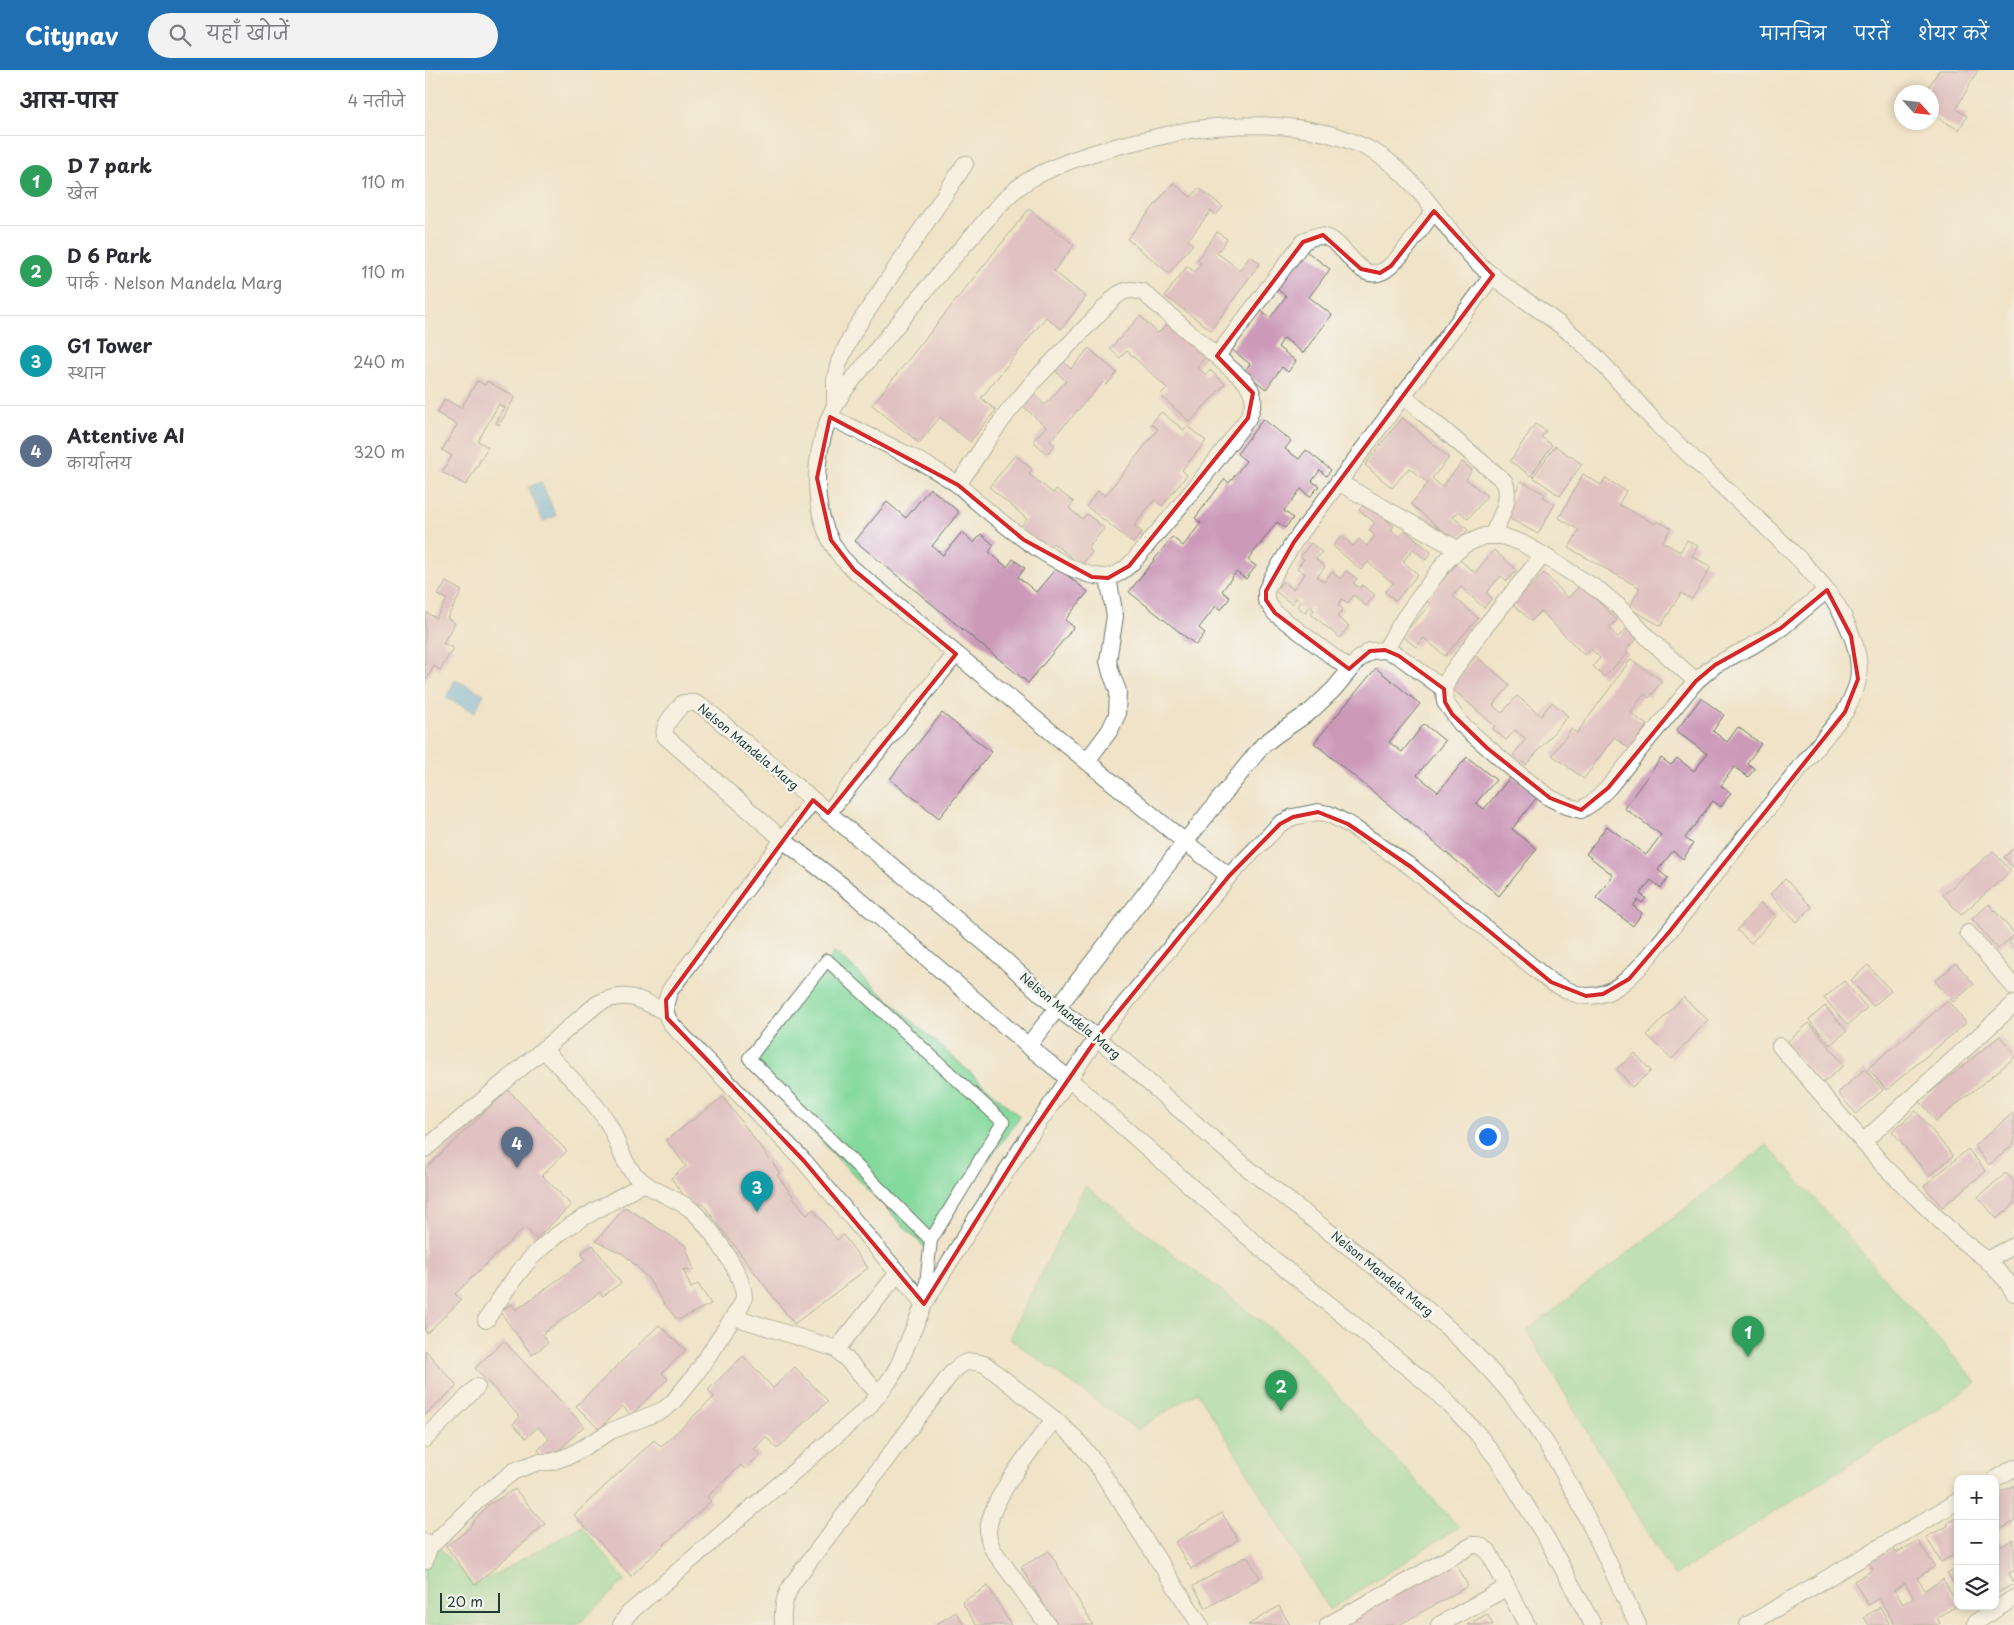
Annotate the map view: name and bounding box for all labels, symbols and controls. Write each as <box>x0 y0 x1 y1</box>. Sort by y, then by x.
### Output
search box <box>148 13 498 58</box>
text: Citynav <box>25 17 118 53</box>
text: यहाँ खोजें <box>206 18 289 46</box>
text: मानचित्र <box>1760 19 1826 46</box>
text: परतें <box>1854 19 1890 46</box>
text: शेयर करें <box>1918 19 1989 46</box>
icon: search <box>166 21 194 49</box>
text: आस-पास <box>20 83 117 115</box>
north arrow <box>1894 85 1939 130</box>
text: 4 नतीजे <box>348 88 405 112</box>
text: D 7 park <box>67 151 152 179</box>
text: 1 <box>32 169 40 193</box>
text: 110 m <box>362 169 405 193</box>
text: खेल <box>67 180 98 204</box>
text: D 6 Park <box>67 241 152 269</box>
text: 2 <box>30 259 42 283</box>
text: 110 m <box>362 259 405 283</box>
text: पार्क · Nelson Mandela Marg <box>67 270 282 294</box>
text: G1 Tower <box>67 331 152 359</box>
text: 3 <box>31 349 41 373</box>
text: 240 m <box>353 349 405 373</box>
text: स्थान <box>67 360 105 384</box>
text: Attentive AI <box>67 421 185 449</box>
text: 4 <box>31 439 41 463</box>
text: 320 m <box>354 439 405 463</box>
text: कार्यालय <box>67 450 132 474</box>
street label: Nelson Mandela Marg <box>694 699 803 794</box>
street label: Nelson Mandela Marg <box>1016 968 1125 1063</box>
your location <box>1475 1124 1501 1150</box>
pin: 4 <box>501 1127 533 1168</box>
pin: 3 <box>741 1171 773 1212</box>
street label: Nelson Mandela Marg <box>1328 1226 1438 1320</box>
pin: 1 <box>1732 1316 1764 1357</box>
pin: 2 <box>1265 1370 1297 1411</box>
map controls <box>1954 1475 1999 1610</box>
button: + <box>1954 1475 1999 1520</box>
button: − <box>1954 1520 1999 1565</box>
button: layers <box>1954 1565 1999 1610</box>
scale bar <box>440 1590 500 1613</box>
text: 20 m <box>447 1591 483 1612</box>

